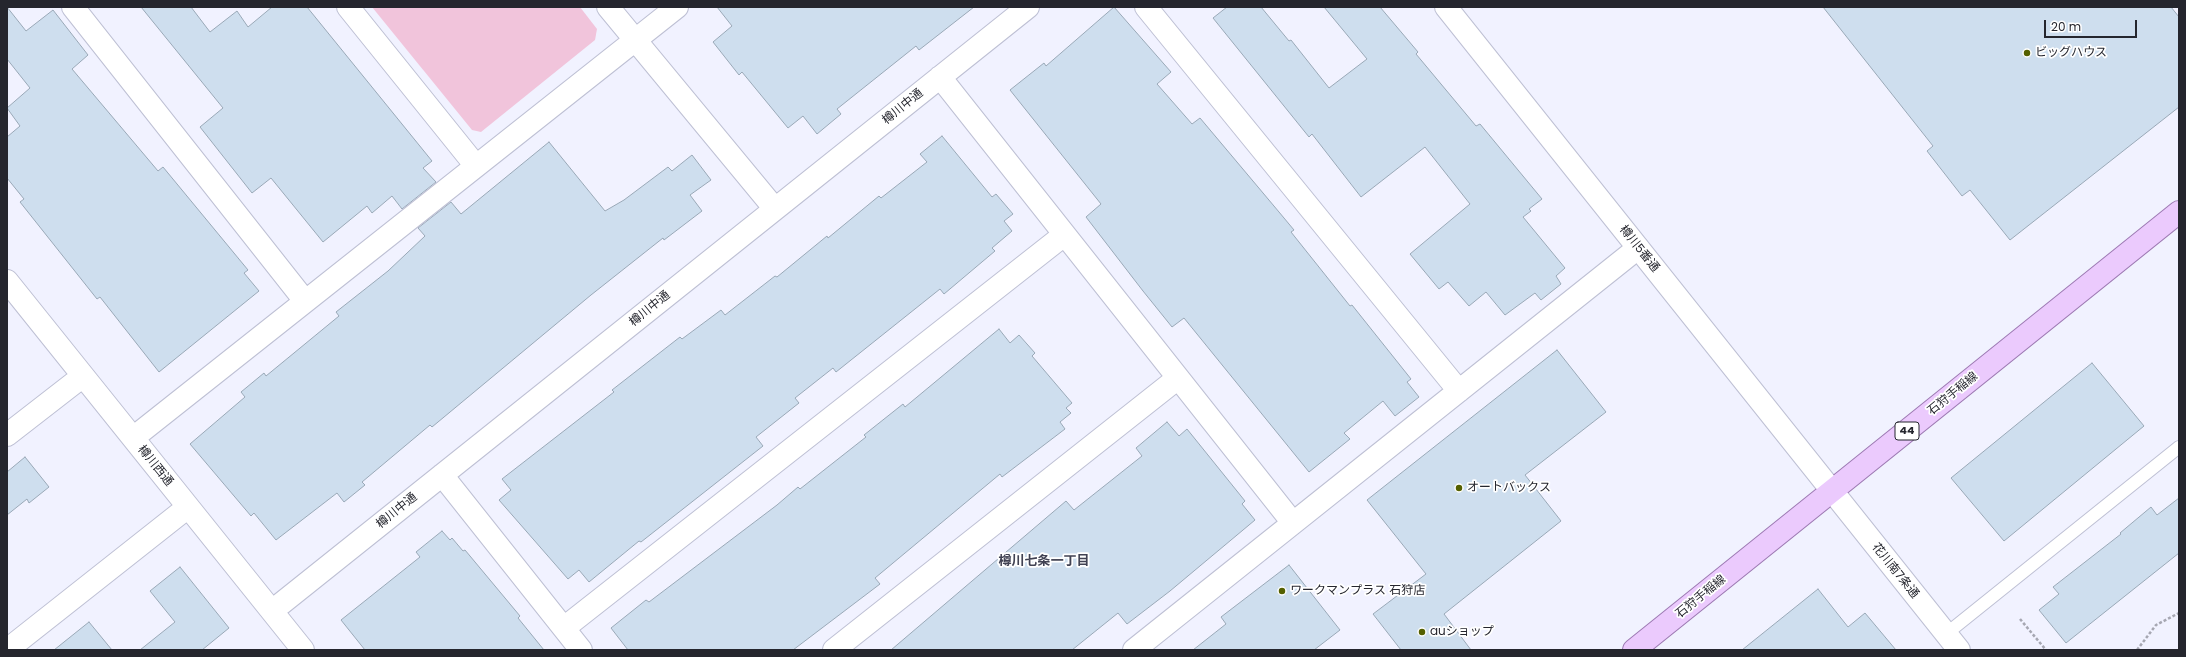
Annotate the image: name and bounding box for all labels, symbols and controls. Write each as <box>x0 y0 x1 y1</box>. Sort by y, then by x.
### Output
scale bar <box>2046 12 2139 38</box>
text: 20 m <box>2051 18 2081 35</box>
place label: ビッグハウス <box>2035 46 2107 60</box>
marker: ビッグハウス <box>2022 48 2032 58</box>
street label: 樽川中通 <box>880 86 926 128</box>
street label: 樽川5番通 <box>1616 223 1662 275</box>
street label: 樽川中通 <box>627 288 673 330</box>
street label: 石狩手稲線 <box>1925 370 1981 418</box>
road number: 44 <box>1895 422 1919 440</box>
street label: 樽川西通 <box>134 443 176 489</box>
place label: オートバックス <box>1467 481 1551 495</box>
marker: オートバックス <box>1454 483 1464 493</box>
street label: 樽川中通 <box>374 490 420 532</box>
street label: 花川南7条通 <box>1868 541 1922 601</box>
district label: 樽川七条一丁目 <box>999 554 1089 570</box>
street label: 石狩手稲線 <box>1673 573 1729 621</box>
place label: ワークマンプラス 石狩店 <box>1290 584 1425 598</box>
marker: ワークマンプラス 石狩店 <box>1277 586 1287 596</box>
place label: auショップ <box>1430 625 1494 639</box>
marker: auショップ <box>1417 627 1427 637</box>

